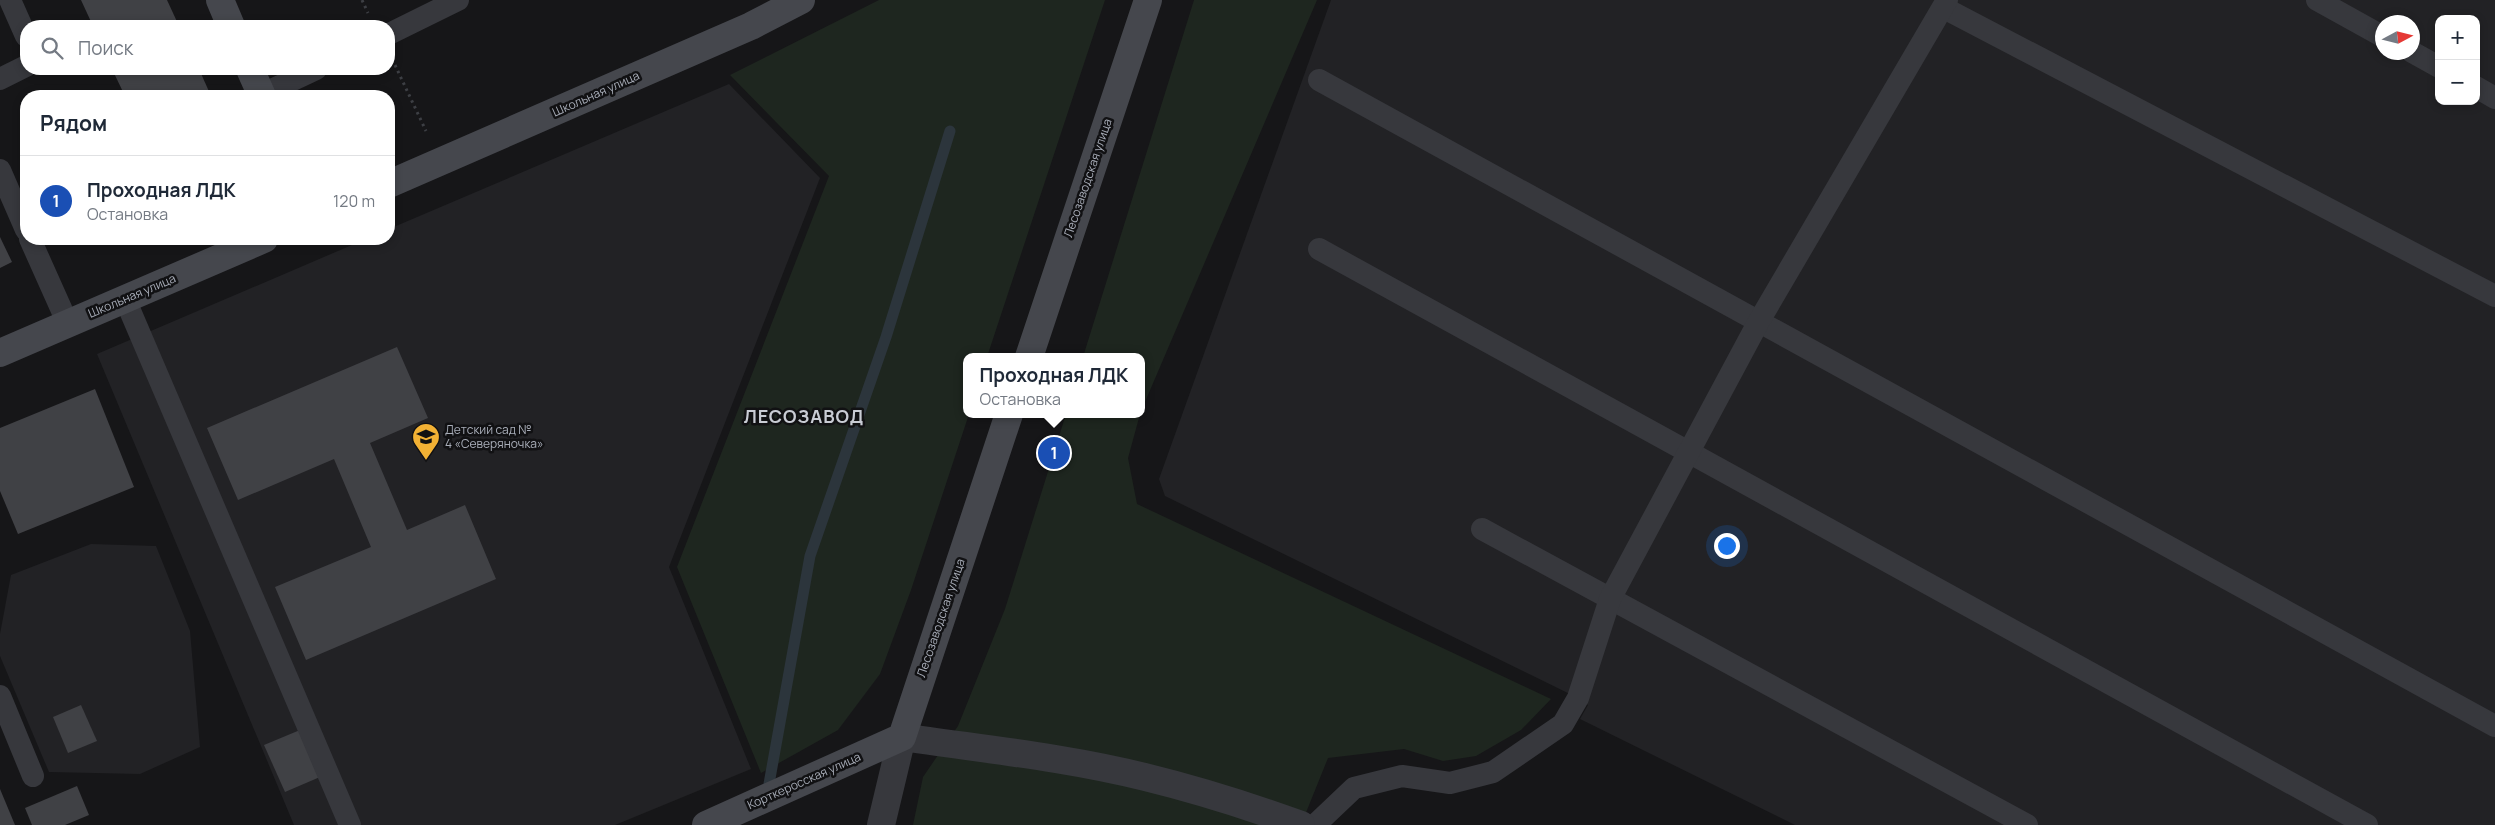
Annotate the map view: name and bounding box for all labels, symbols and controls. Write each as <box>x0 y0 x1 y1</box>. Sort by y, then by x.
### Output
north arrow <box>2375 15 2420 60</box>
map controls <box>2435 15 2480 105</box>
button: + <box>2435 15 2480 60</box>
search box <box>20 20 395 75</box>
icon: search <box>38 34 66 62</box>
text: Поиск <box>78 35 133 61</box>
button: − <box>2435 60 2480 105</box>
street label: Школьная улица <box>550 67 642 120</box>
text: Рядом <box>40 109 107 137</box>
street label: Лесозаводская улица <box>1059 116 1116 239</box>
text: Проходная ЛДК <box>87 177 236 203</box>
text: 1 <box>52 190 60 212</box>
text: 120 m <box>333 190 375 212</box>
text: Остановка <box>87 203 168 225</box>
street label: Школьная улица <box>85 269 178 322</box>
popup <box>963 353 1145 418</box>
text: Проходная ЛДК <box>980 362 1128 388</box>
text: Остановка <box>980 388 1061 410</box>
district label: ЛЕСОЗАВОД <box>744 404 864 428</box>
place label: Детский сад № 4 «Северяночка» <box>445 421 543 452</box>
school or university icon: Детский сад № 4 «Северяночка» <box>411 422 441 461</box>
pin: 1 <box>1038 434 1070 472</box>
your location <box>1714 533 1740 559</box>
street label: Лесозаводская улица <box>912 556 969 679</box>
street label: Корткеросская улица <box>744 748 863 813</box>

